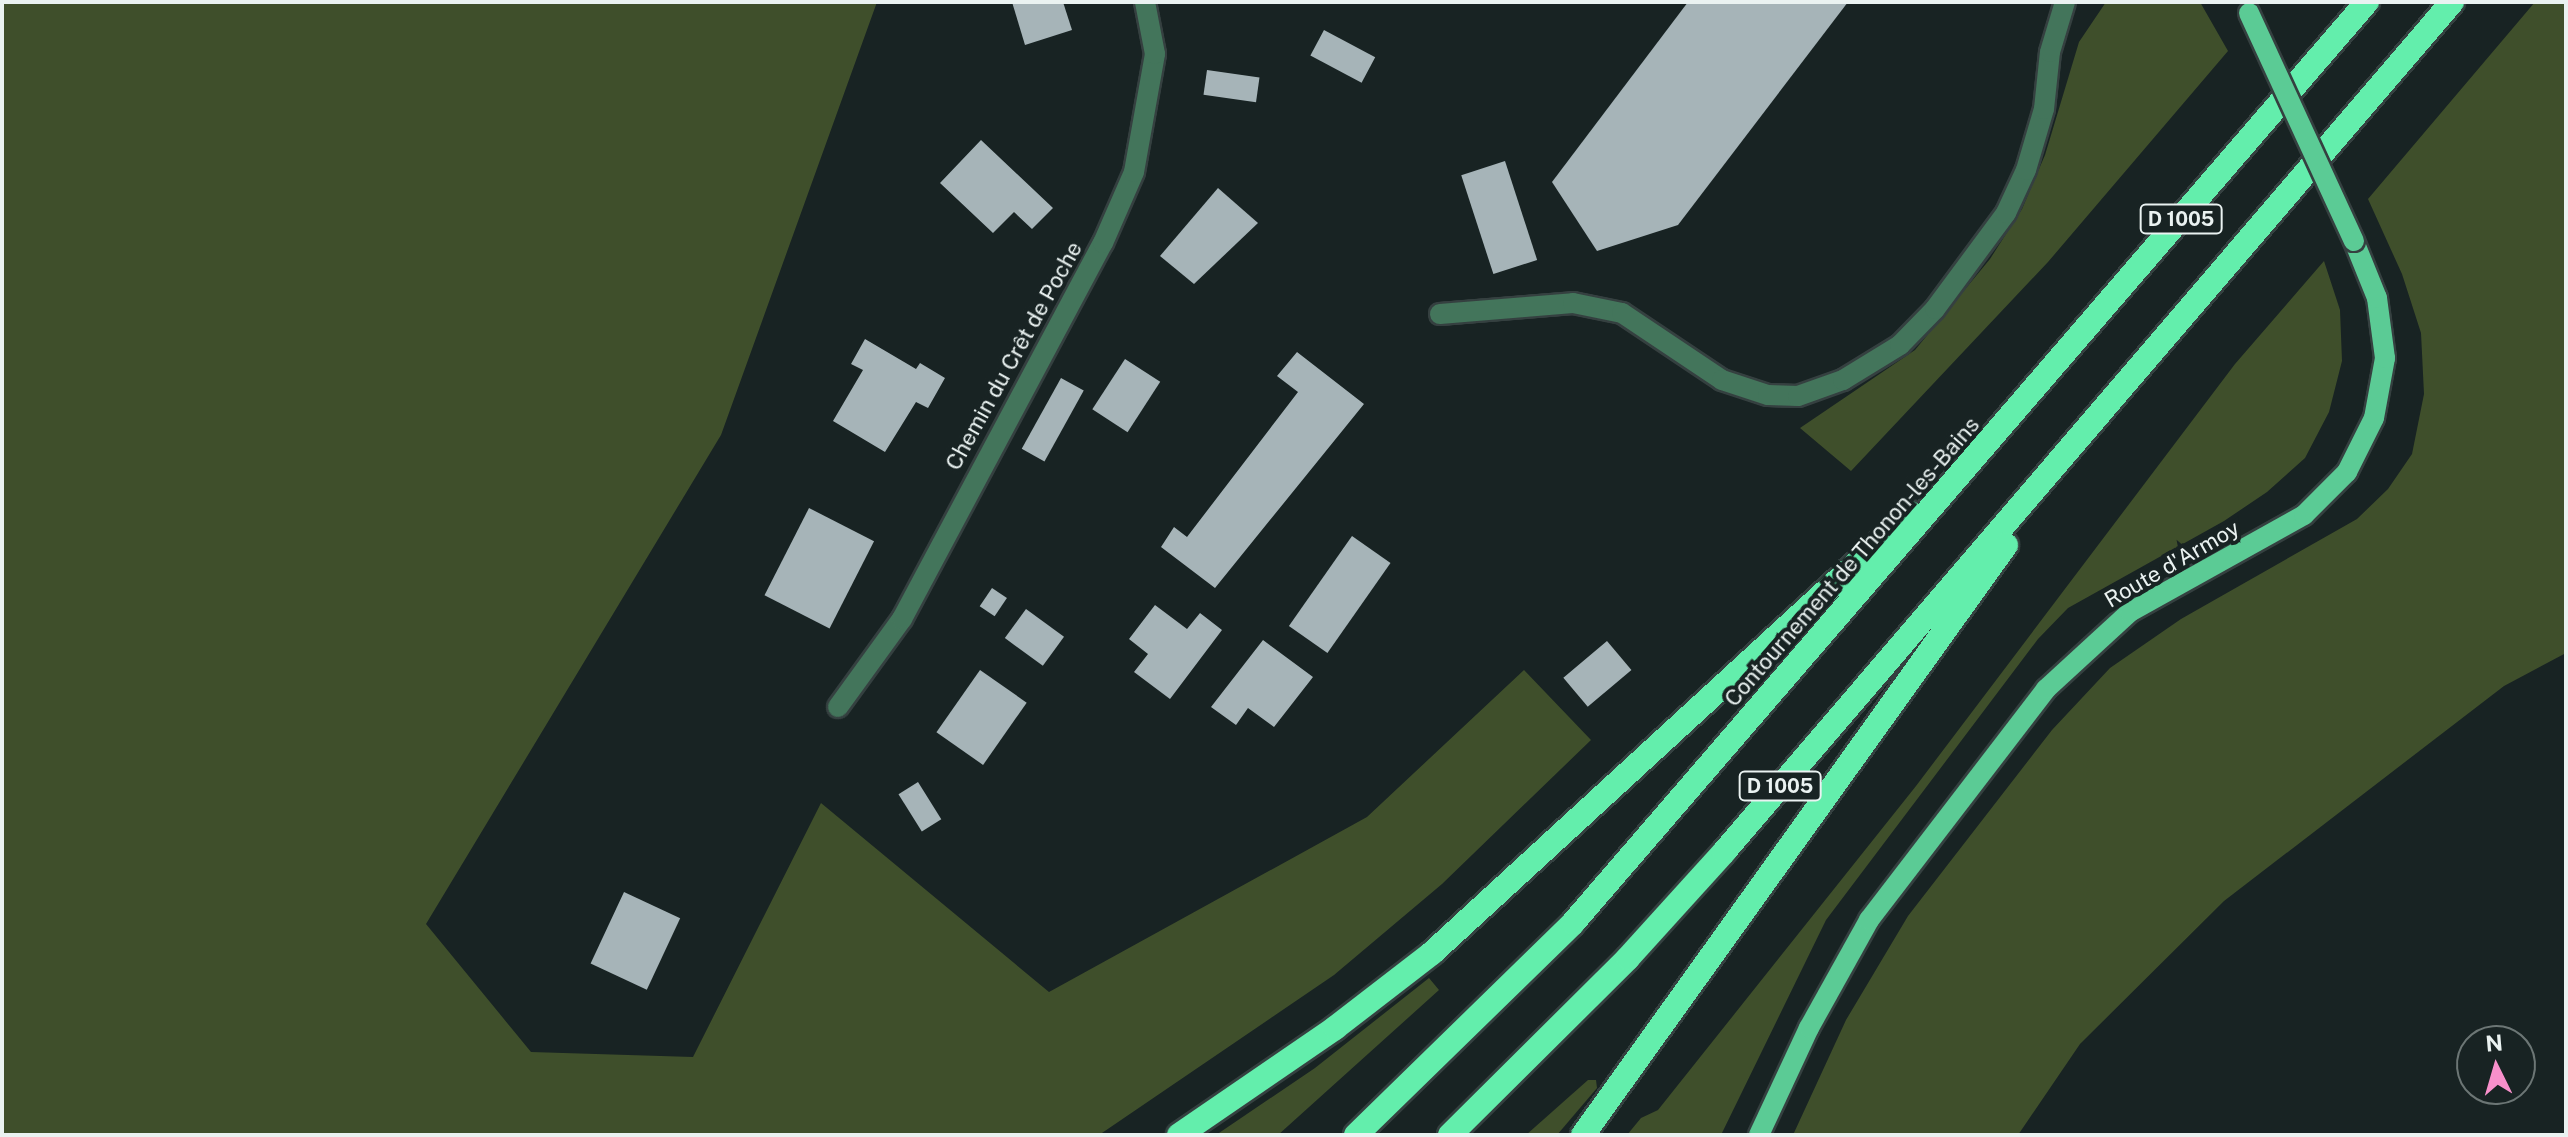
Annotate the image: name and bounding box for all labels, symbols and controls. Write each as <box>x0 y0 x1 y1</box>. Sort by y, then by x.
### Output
road number: D 1005 <box>2139 203 2223 235</box>
street label: Chemin du Crêt de Poche <box>940 237 1088 475</box>
street label: Contournement de Thonon-les-Bains <box>1719 412 1985 712</box>
street label: Route d'Armoy <box>2100 515 2244 613</box>
road number: D 1005 <box>1738 770 1822 802</box>
north arrow <box>2456 1025 2536 1105</box>
text: N <box>2484 1029 2504 1057</box>

